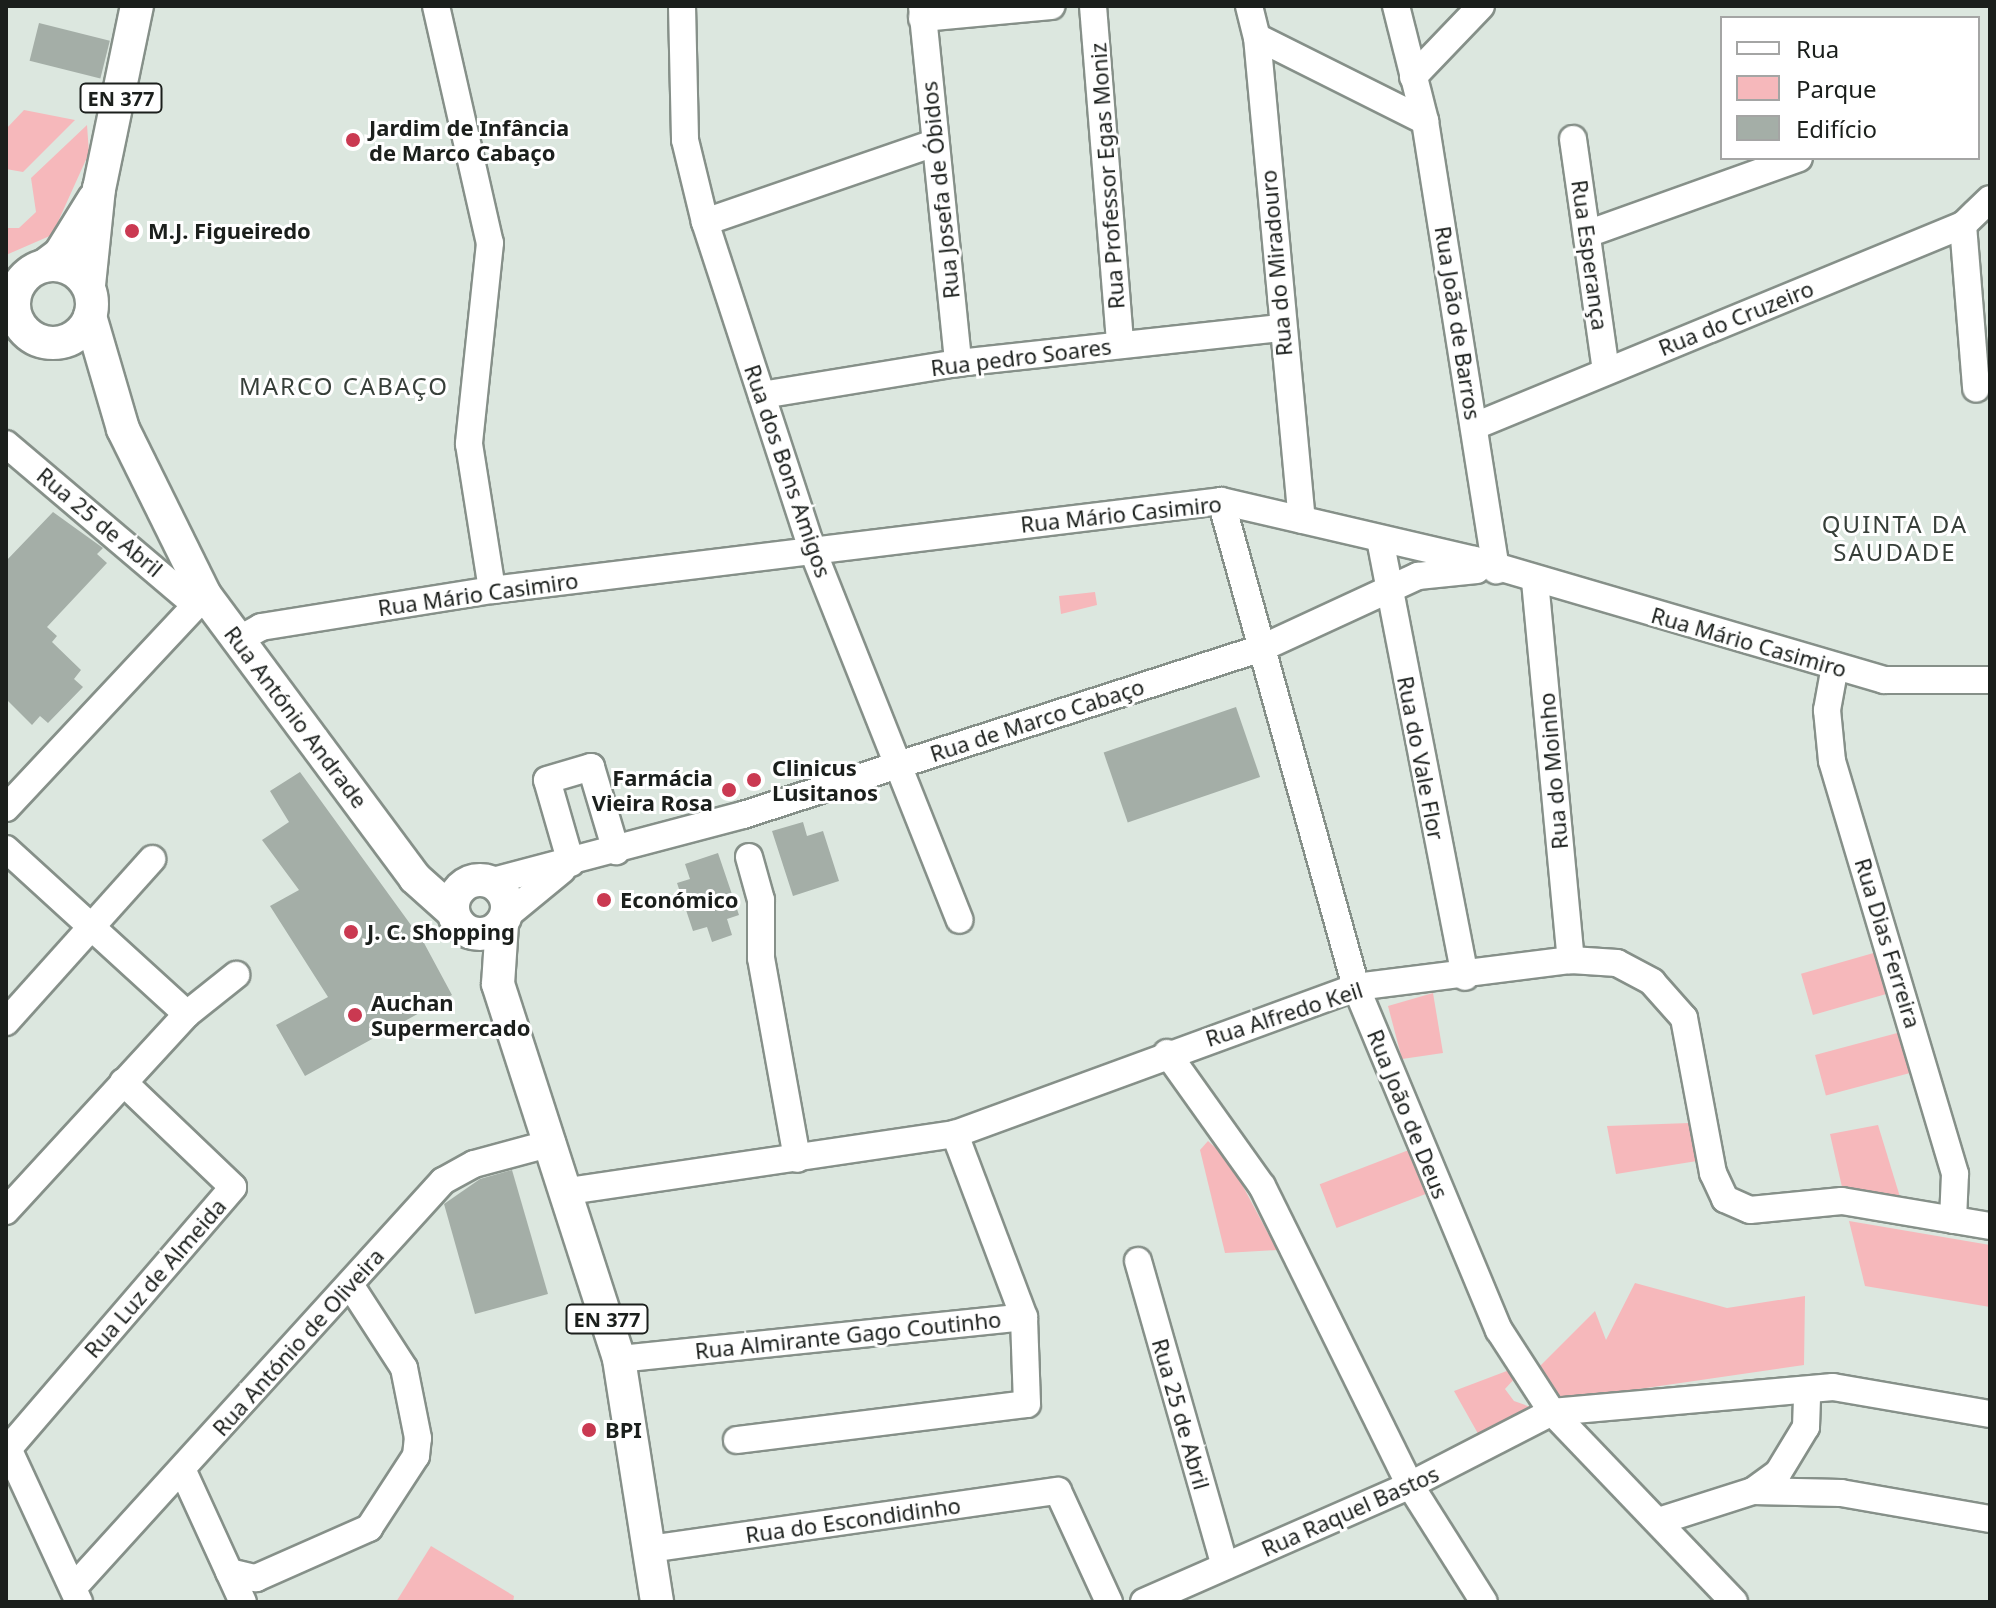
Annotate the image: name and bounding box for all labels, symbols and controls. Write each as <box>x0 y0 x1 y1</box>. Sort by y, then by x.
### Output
legend <box>1720 16 1980 160</box>
text: Rua <box>1796 32 1839 65</box>
street label: Rua Professor Egas Moniz <box>1085 42 1129 310</box>
text: Parque <box>1796 72 1877 105</box>
street label: Rua Josefa de Óbidos <box>915 80 965 300</box>
road number: EN 377 <box>79 82 163 114</box>
text: Edifício <box>1796 112 1877 145</box>
place label: Jardim de Infância de Marco Cabaço <box>369 114 569 166</box>
marker: Jardim de Infância de Marco Cabaço <box>344 131 362 149</box>
street label: Rua do Miradouro <box>1255 169 1297 357</box>
street label: Rua Esperança <box>1566 178 1614 332</box>
place label: M.J. Figueiredo <box>148 218 311 244</box>
marker: M.J. Figueiredo <box>123 222 141 240</box>
street label: Rua João de Barros <box>1430 224 1486 422</box>
street label: Rua do Cruzeiro <box>1655 275 1817 361</box>
street label: Rua pedro Soares <box>929 333 1113 381</box>
street label: Rua dos Bons Amigos <box>739 361 837 581</box>
district label: MARCO CABAÇO <box>239 372 449 400</box>
street label: Rua 25 de Abril <box>32 462 168 582</box>
street label: Rua Mário Casimiro <box>1019 490 1223 538</box>
district label: QUINTA DA SAUDADE <box>1822 510 1968 566</box>
street label: Rua Mário Casimiro <box>376 567 580 621</box>
street label: Rua Mário Casimiro <box>1648 601 1850 683</box>
street label: Rua António Andrade <box>219 621 373 813</box>
street label: Rua de Marco Cabaço <box>927 673 1147 767</box>
street label: Rua do Vale Flor <box>1392 674 1450 842</box>
street label: Rua do Moinho <box>1533 691 1573 851</box>
place label: Clinicus Lusitanos <box>772 754 878 806</box>
place label: Farmácia Vieira Rosa <box>592 764 713 816</box>
marker: Clinicus Lusitanos <box>743 769 765 791</box>
marker: Farmácia Vieira Rosa <box>720 781 738 799</box>
street label: Rua Dias Ferreira <box>1850 855 1926 1031</box>
place label: Económico <box>620 887 739 913</box>
marker: Económico <box>595 891 613 909</box>
place label: J. C. Shopping <box>367 919 515 945</box>
marker: J. C. Shopping <box>342 923 360 941</box>
street label: Rua Alfredo Keil <box>1202 976 1366 1052</box>
place label: Auchan Supermercado <box>371 989 530 1040</box>
marker: Auchan Supermercado <box>346 1006 364 1024</box>
street label: Rua João de Deus <box>1362 1025 1454 1203</box>
street label: Rua Luz de Almeida <box>79 1193 231 1363</box>
street label: Rua António de Oliveira <box>207 1243 389 1441</box>
road number: EN 377 <box>565 1303 649 1335</box>
street label: Rua Almirante Gago Coutinho <box>694 1306 1002 1364</box>
street label: Rua 25 de Abril <box>1147 1335 1215 1493</box>
place label: BPI <box>605 1417 642 1443</box>
marker: BPI <box>580 1421 598 1439</box>
street label: Rua Raquel Bastos <box>1257 1460 1443 1562</box>
street label: Rua do Escondidinho <box>744 1492 962 1548</box>

